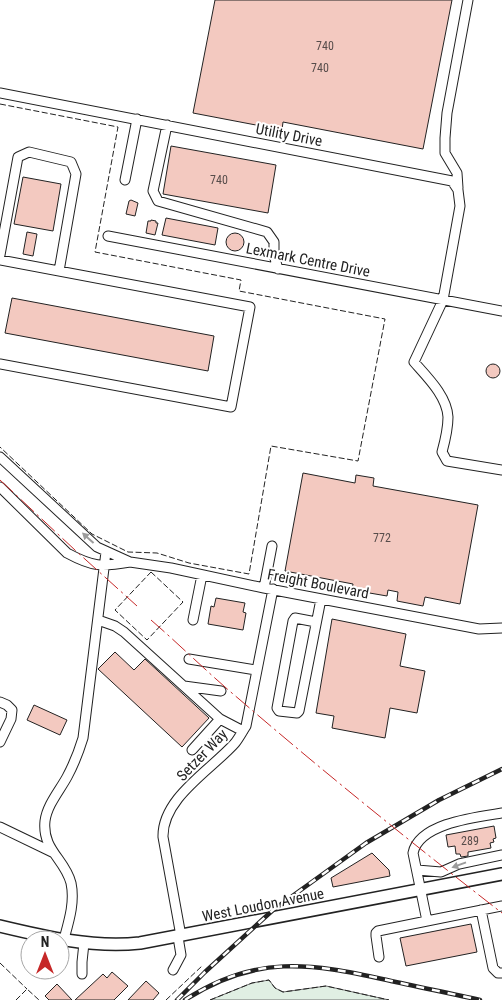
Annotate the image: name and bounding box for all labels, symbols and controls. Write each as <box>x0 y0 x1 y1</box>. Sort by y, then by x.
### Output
house number: 740 <box>316 39 334 53</box>
house number: 740 <box>311 61 329 75</box>
street label: Utility Drive <box>254 120 324 150</box>
house number: 740 <box>210 173 228 187</box>
street label: Lexmark Centre Drive <box>244 239 372 281</box>
house number: 772 <box>373 531 391 545</box>
one-way arrow <box>81 533 94 544</box>
street label: Freight Boulevard <box>266 565 370 603</box>
street label: Setzer Way <box>173 725 231 785</box>
house number: 289 <box>461 834 479 848</box>
one-way arrow <box>451 861 466 869</box>
street label: West Loudon Avenue <box>201 884 325 926</box>
north arrow <box>20 930 70 980</box>
text: N <box>41 934 49 950</box>

